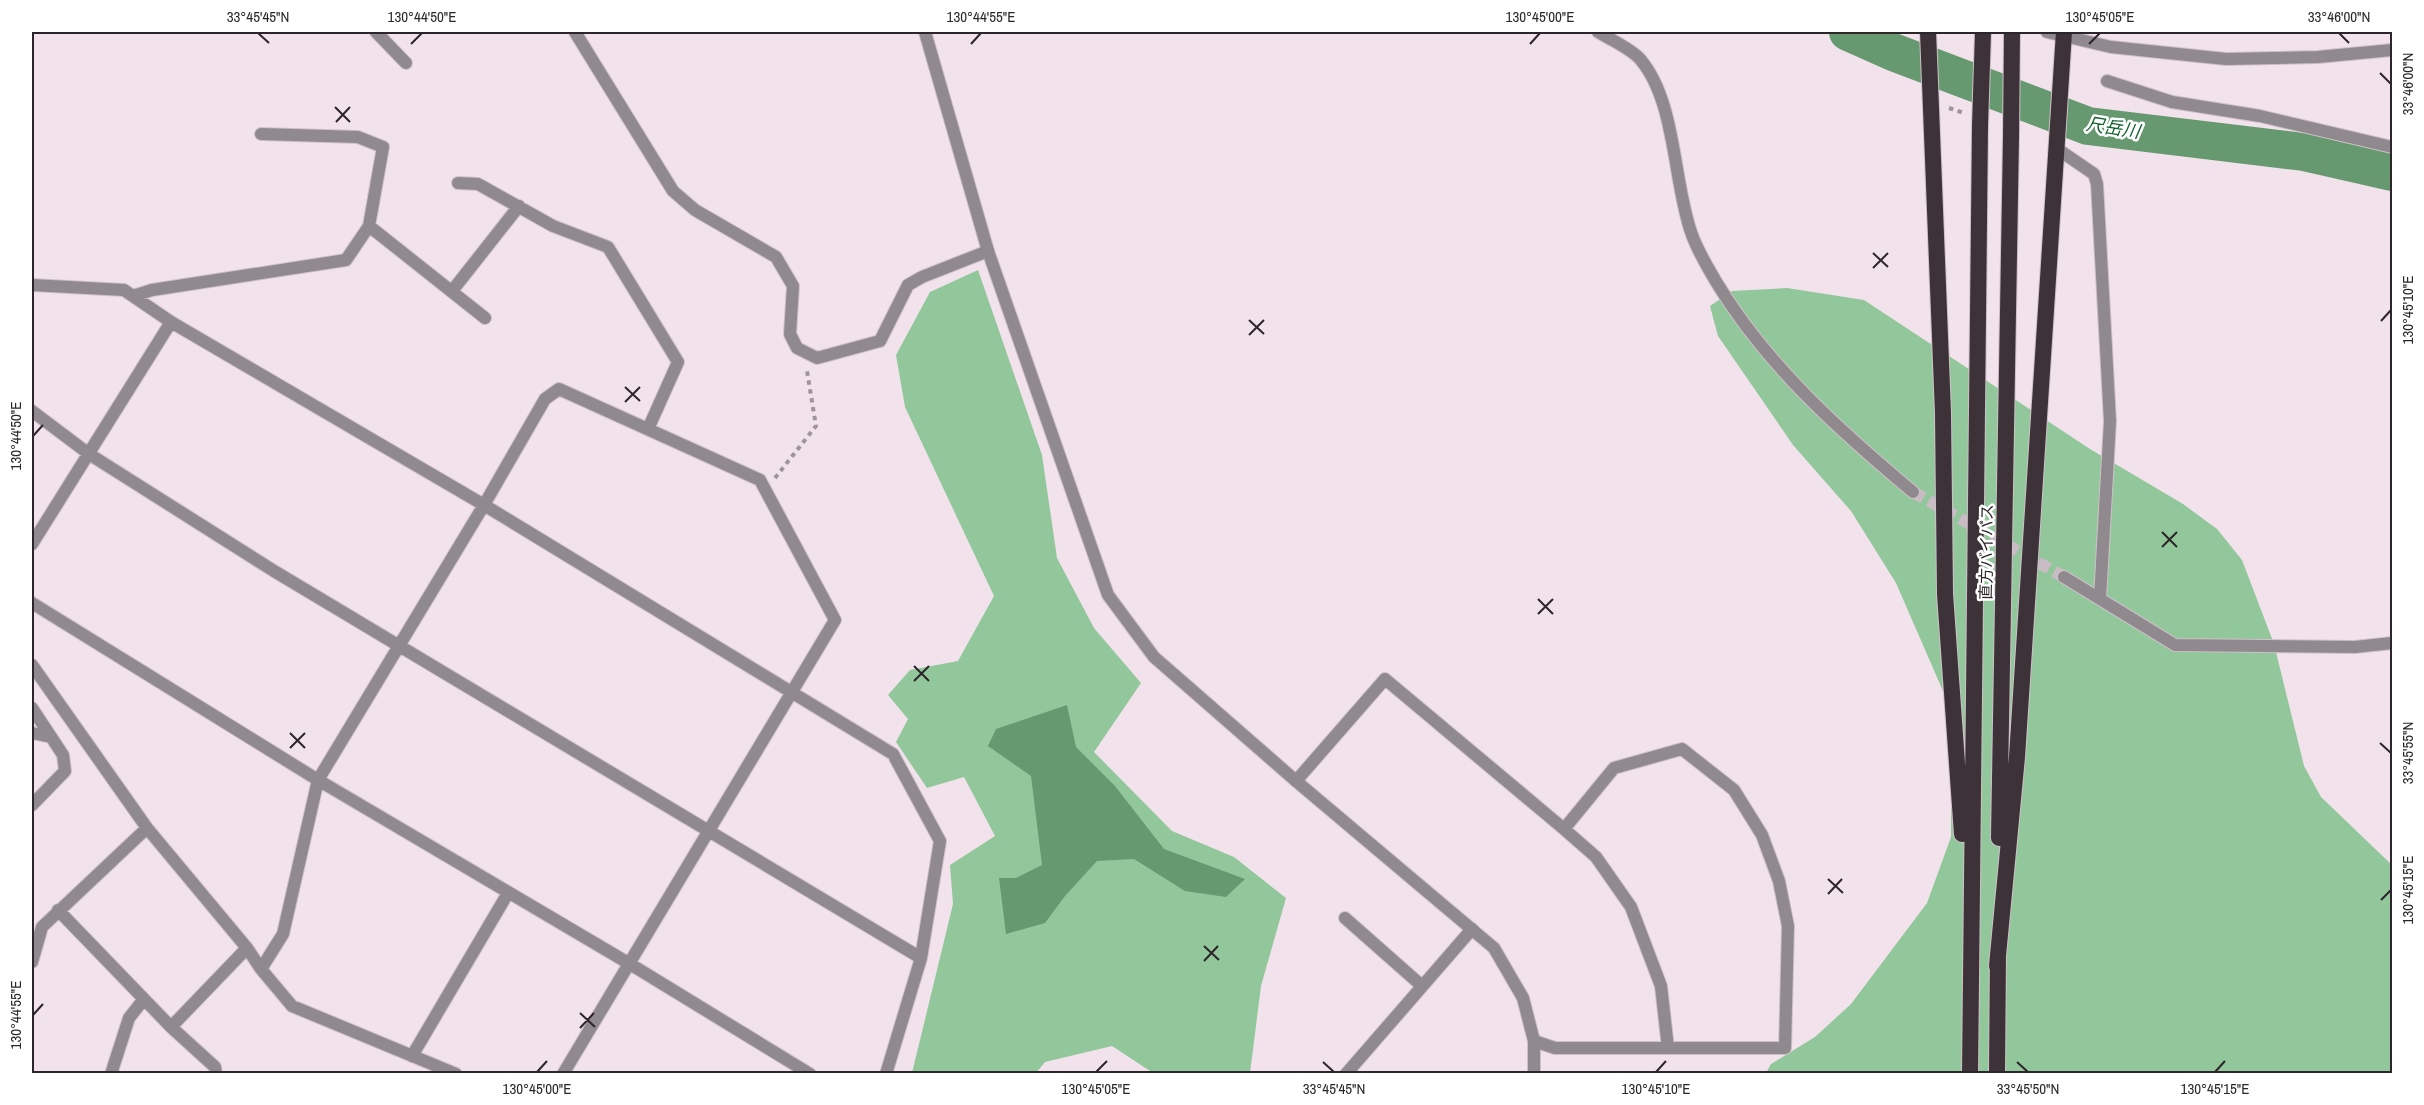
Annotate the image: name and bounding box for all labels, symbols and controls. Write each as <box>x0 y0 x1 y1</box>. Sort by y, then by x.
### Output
text: 33°45'45"N <box>227 6 289 27</box>
text: 130°44'50"E <box>388 6 456 27</box>
text: 130°44'55"E <box>947 6 1015 27</box>
text: 130°45'00"E <box>1506 6 1574 27</box>
text: 130°45'05"E <box>2066 6 2134 27</box>
text: 33°46'00"N <box>2308 6 2370 27</box>
text: 33°46'00"N <box>2397 53 2418 115</box>
water label: 尺岳川 <box>2084 111 2144 144</box>
text: 130°45'10"E <box>2397 276 2418 344</box>
text: 130°44'50"E <box>5 402 26 470</box>
street label: 直方バイパス <box>1974 504 1998 600</box>
text: 33°45'55"N <box>2397 722 2418 784</box>
text: 130°45'15"E <box>2397 856 2418 924</box>
text: 130°44'55"E <box>5 981 26 1049</box>
text: 130°45'00"E <box>503 1078 571 1099</box>
text: 130°45'05"E <box>1062 1078 1130 1099</box>
text: 33°45'45"N <box>1303 1078 1365 1099</box>
text: 130°45'10"E <box>1622 1078 1690 1099</box>
text: 33°45'50"N <box>1997 1078 2059 1099</box>
text: 130°45'15"E <box>2181 1078 2249 1099</box>

